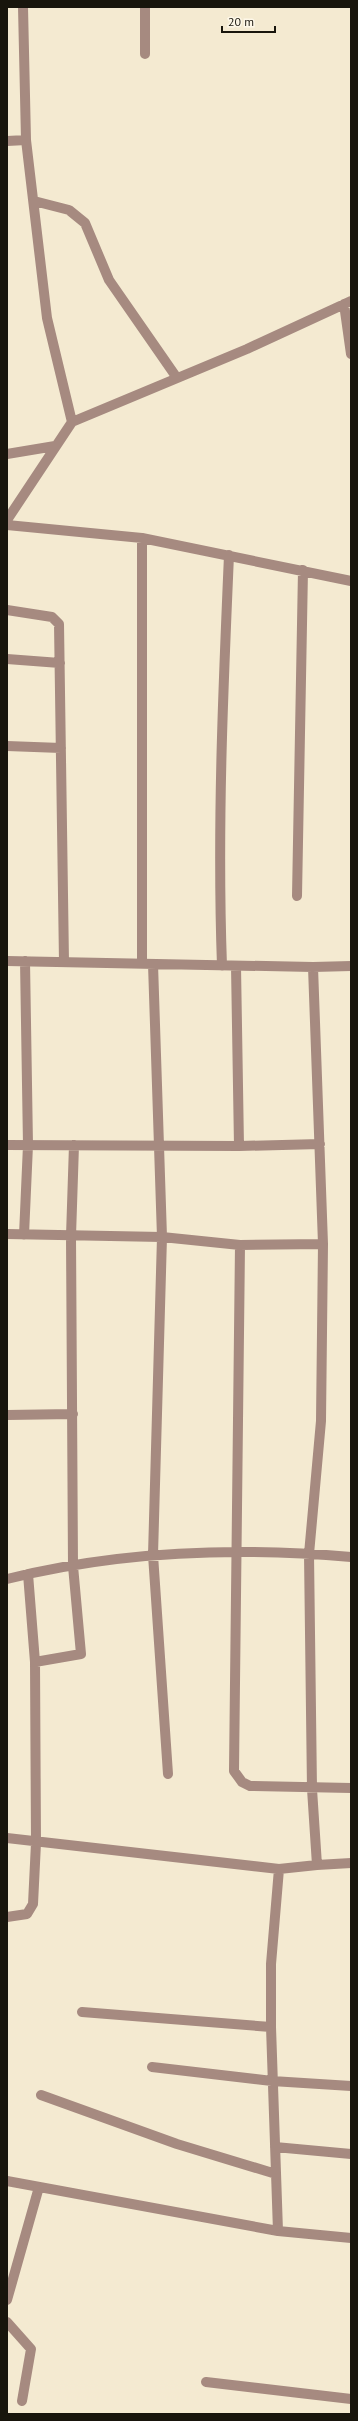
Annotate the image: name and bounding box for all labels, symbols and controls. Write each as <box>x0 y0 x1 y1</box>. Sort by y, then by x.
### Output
scale bar <box>222 8 275 34</box>
text: 20 m <box>228 14 254 29</box>

